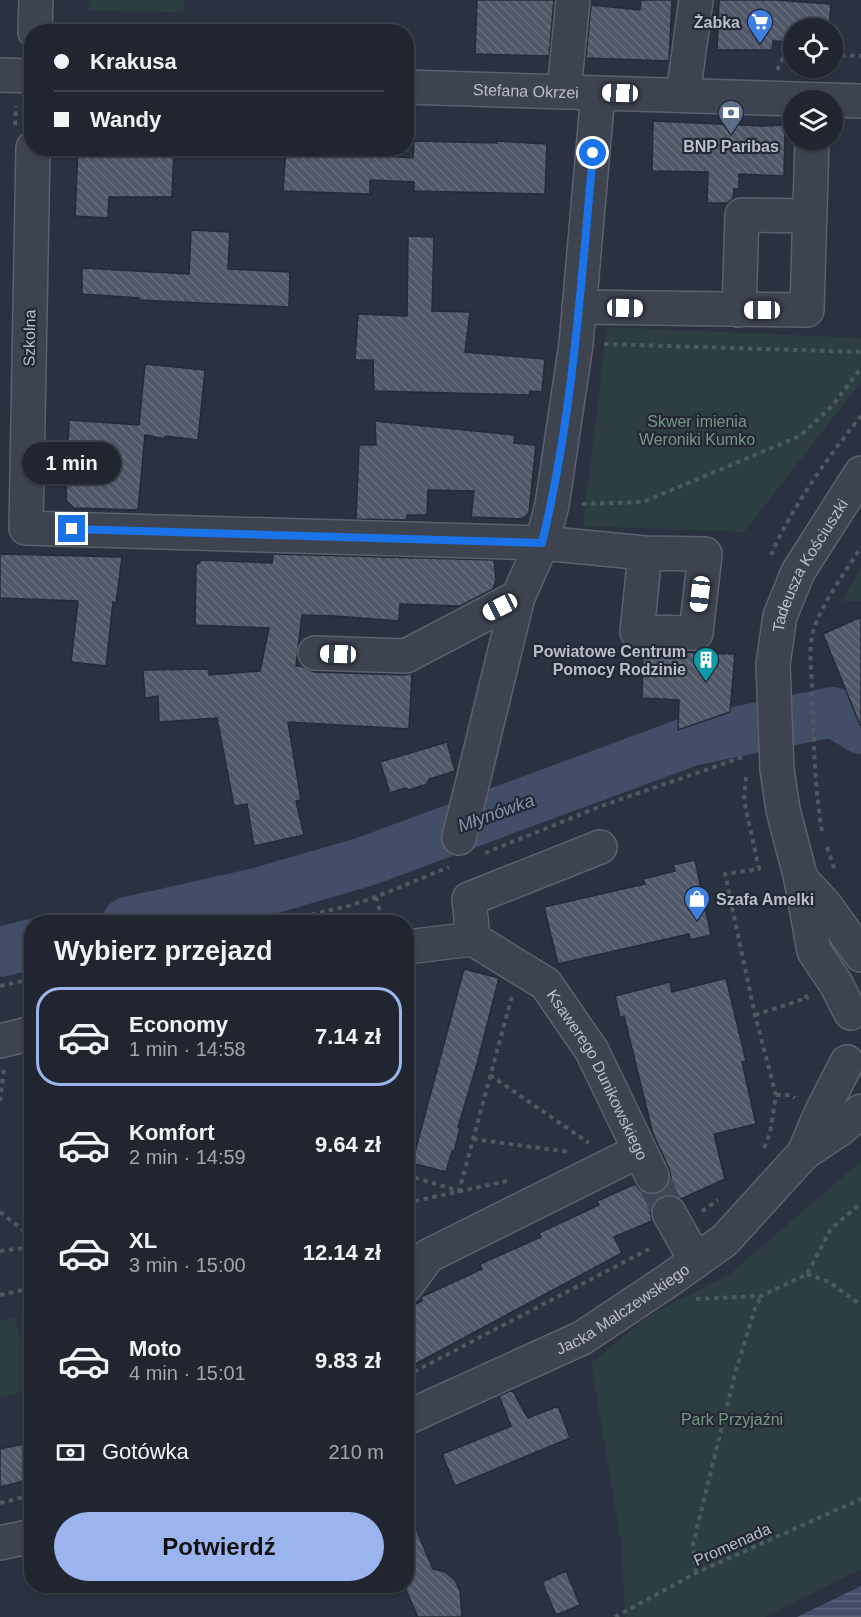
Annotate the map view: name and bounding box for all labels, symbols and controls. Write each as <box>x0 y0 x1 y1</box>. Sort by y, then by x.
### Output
supermarket icon: Żabka <box>745 7 775 45</box>
place label: Żabka <box>694 14 740 31</box>
map controls <box>783 18 843 150</box>
button: locate <box>783 18 843 78</box>
text: Krakusa <box>90 49 177 74</box>
street label: Stefana Okrzei <box>473 81 579 101</box>
car <box>602 83 638 103</box>
button: layers <box>783 90 843 150</box>
bank icon: BNP Paribas <box>716 98 746 136</box>
text: Wandy <box>90 107 161 132</box>
place label: BNP Paribas <box>683 138 779 155</box>
route start <box>579 139 606 166</box>
car <box>607 299 643 317</box>
car <box>744 301 780 319</box>
street label: Szkolna <box>21 309 38 367</box>
park label: Skwer imienia Weroniki Kumko <box>639 413 755 448</box>
callout: 1 min <box>22 442 122 484</box>
text: 1 min <box>45 452 98 474</box>
street label: Tadeusza Kościuszki <box>770 496 851 633</box>
route end <box>58 515 85 542</box>
car <box>689 575 711 613</box>
car <box>480 591 520 623</box>
place label: Powiatowe Centrum Pomocy Rodzinie <box>533 643 686 678</box>
car <box>320 644 356 664</box>
building icon: Powiatowe Centrum Pomocy Rodzinie <box>691 645 721 683</box>
water label: Młynówka <box>455 790 537 836</box>
shop icon: Szafa Amelki <box>682 884 712 922</box>
place label: Szafa Amelki <box>716 891 814 908</box>
text: Wybierz przejazd <box>54 936 273 966</box>
street label: Ksawerego Dunikowskiego <box>543 987 651 1163</box>
icon: car <box>57 1010 111 1064</box>
text: Economy <box>129 1012 228 1037</box>
text: 7.14 zł <box>315 1024 381 1049</box>
text: 1 min · 14:58 <box>129 1038 246 1060</box>
icon: car <box>57 1118 111 1172</box>
text: Komfort <box>129 1120 215 1145</box>
text: 9.64 zł <box>315 1132 381 1157</box>
text: 2 min · 14:59 <box>129 1146 246 1168</box>
icon: car <box>57 1226 111 1280</box>
text: XL <box>129 1228 157 1253</box>
text: 12.14 zł <box>303 1240 381 1265</box>
text: 3 min · 15:00 <box>129 1254 246 1276</box>
street label: Jacka Malczewskiego <box>553 1260 693 1358</box>
icon: car <box>57 1334 111 1388</box>
text: Moto <box>129 1336 182 1361</box>
text: 9.83 zł <box>315 1348 381 1373</box>
text: 4 min · 15:01 <box>129 1362 246 1384</box>
park label: Park Przyjaźni <box>681 1411 783 1428</box>
icon: cash <box>54 1436 87 1469</box>
text: Gotówka <box>102 1439 189 1464</box>
text: 210 m <box>328 1441 384 1463</box>
button: Potwierdź <box>54 1512 384 1581</box>
street label: Promenada <box>691 1520 774 1569</box>

